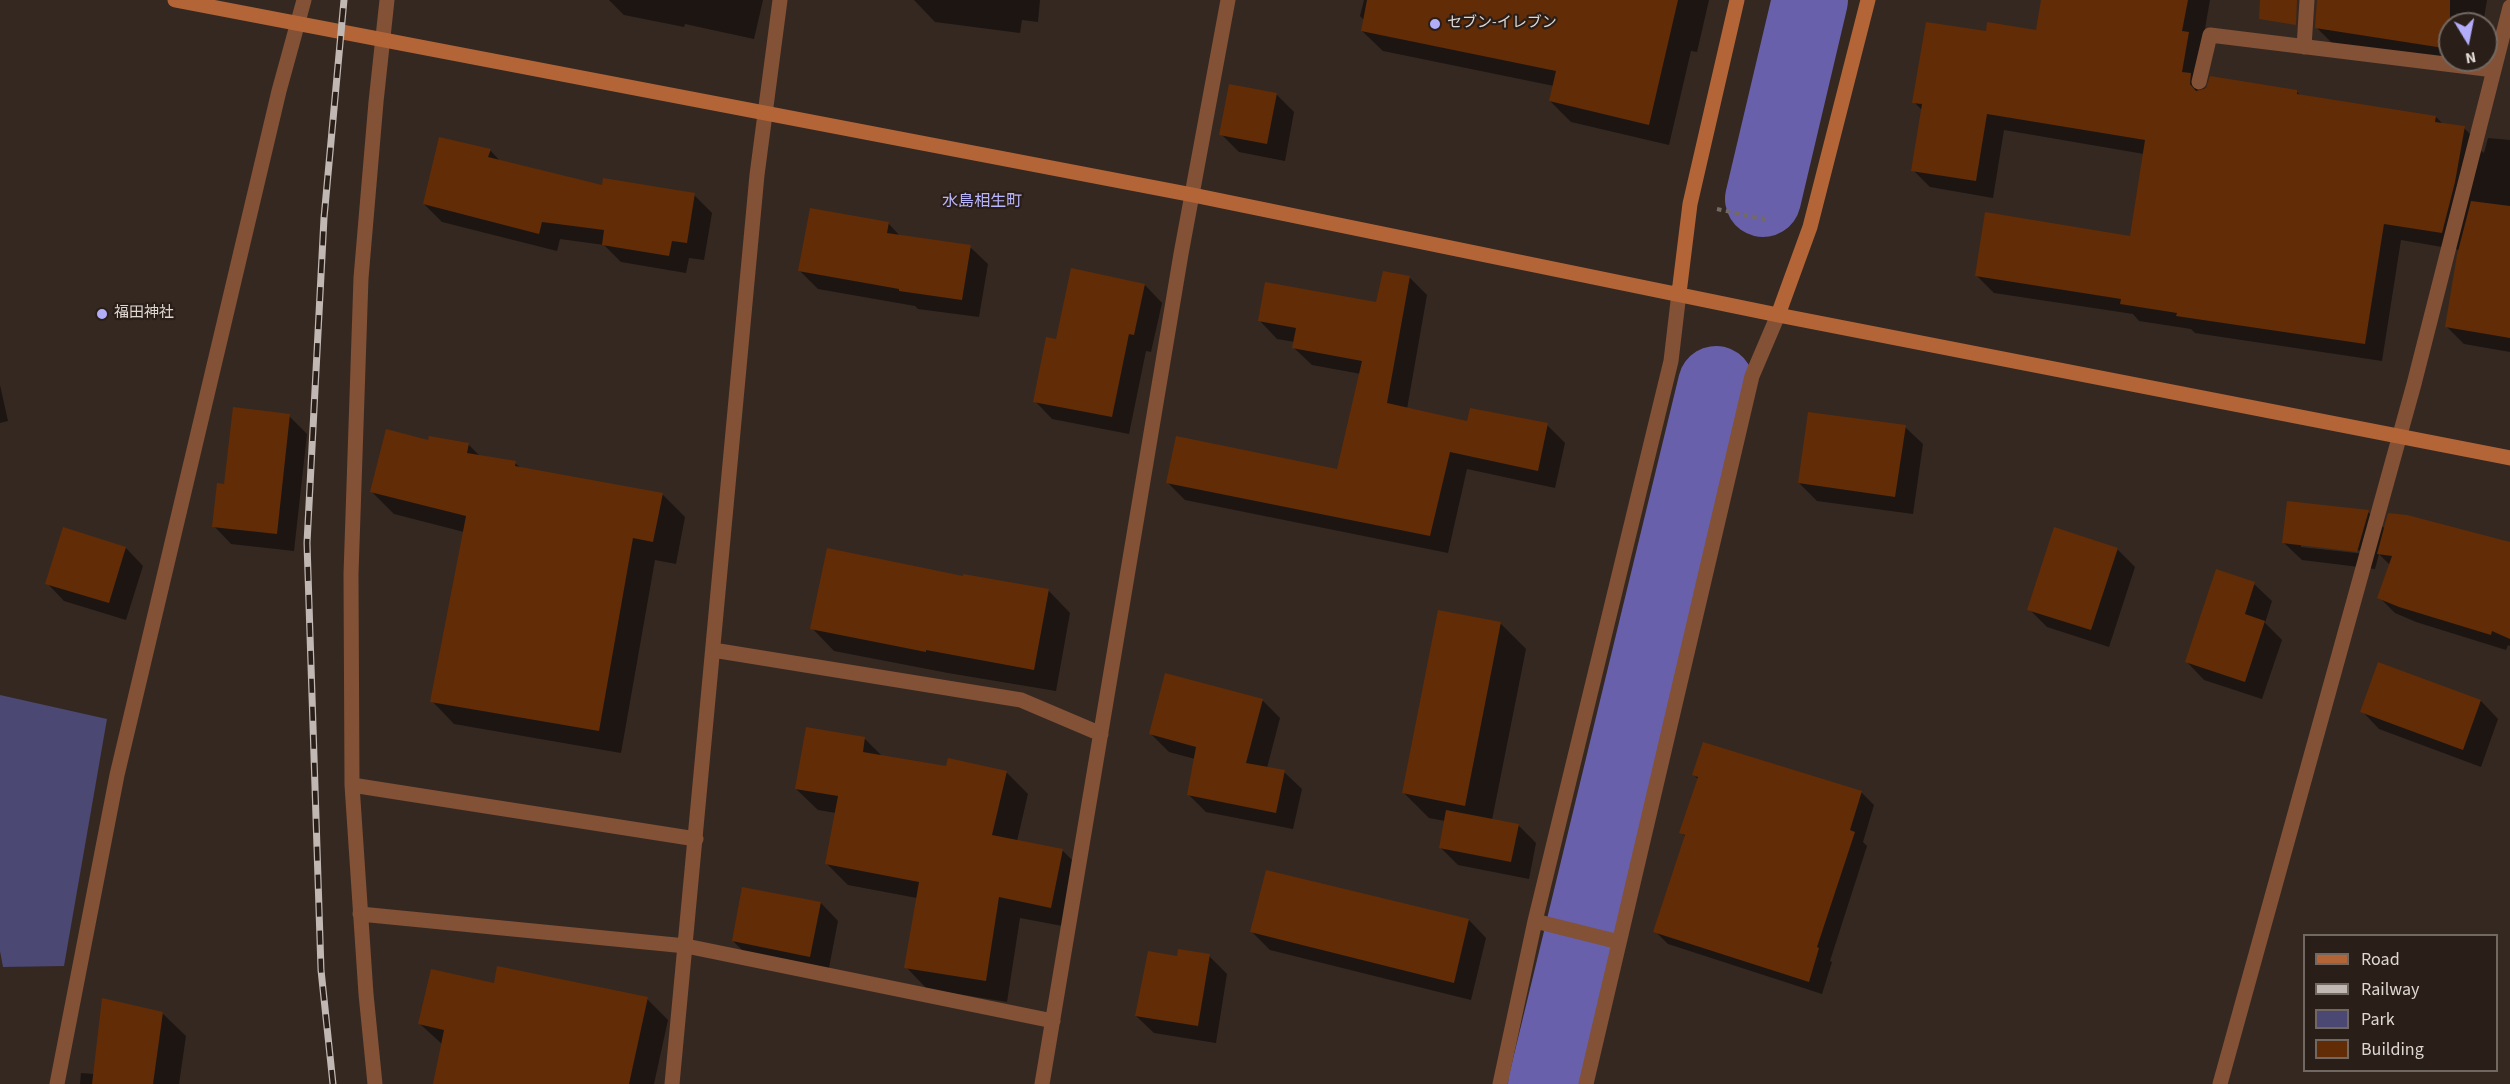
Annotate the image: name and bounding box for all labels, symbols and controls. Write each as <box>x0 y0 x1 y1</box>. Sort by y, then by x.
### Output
north arrow <box>2438 12 2498 72</box>
place label: セブン-イレブン <box>1447 15 1557 33</box>
marker: セブン-イレブン <box>1428 17 1442 31</box>
text: N <box>2464 46 2478 70</box>
district label: 水島相生町 <box>942 192 1022 212</box>
place label: 福田神社 <box>114 305 174 323</box>
marker: 福田神社 <box>95 307 109 321</box>
legend <box>2303 934 2498 1072</box>
text: Road <box>2361 947 2400 972</box>
text: Railway <box>2361 977 2420 1002</box>
text: Park <box>2361 1007 2395 1032</box>
text: Building <box>2361 1037 2424 1062</box>

